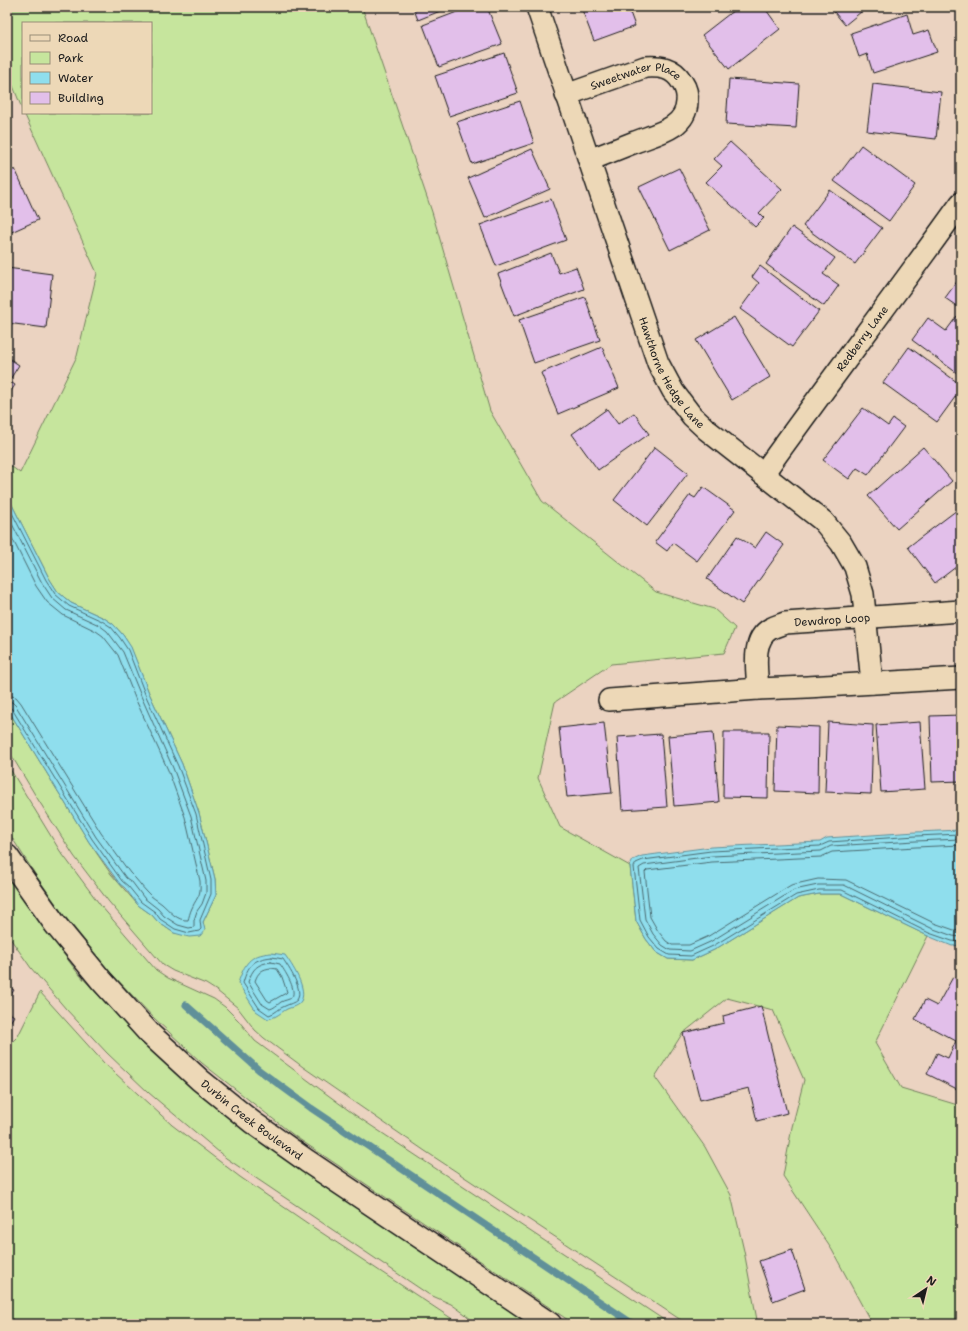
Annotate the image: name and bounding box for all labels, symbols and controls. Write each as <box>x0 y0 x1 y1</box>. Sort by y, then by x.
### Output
legend <box>22 22 152 114</box>
text: Road <box>58 30 89 46</box>
text: Park <box>58 50 84 66</box>
street label: Sweetwater Place <box>588 59 685 93</box>
text: Water <box>58 70 94 86</box>
text: Building <box>58 90 104 106</box>
street label: Redberry Lane <box>833 302 891 374</box>
street label: Hawthorne Hedge Lane <box>635 315 708 432</box>
street label: Dewdrop Loop <box>794 610 871 630</box>
street label: Durbin Creek Boulevard <box>198 1076 306 1163</box>
north arrow <box>906 1269 946 1309</box>
text: N <box>924 1273 940 1290</box>

